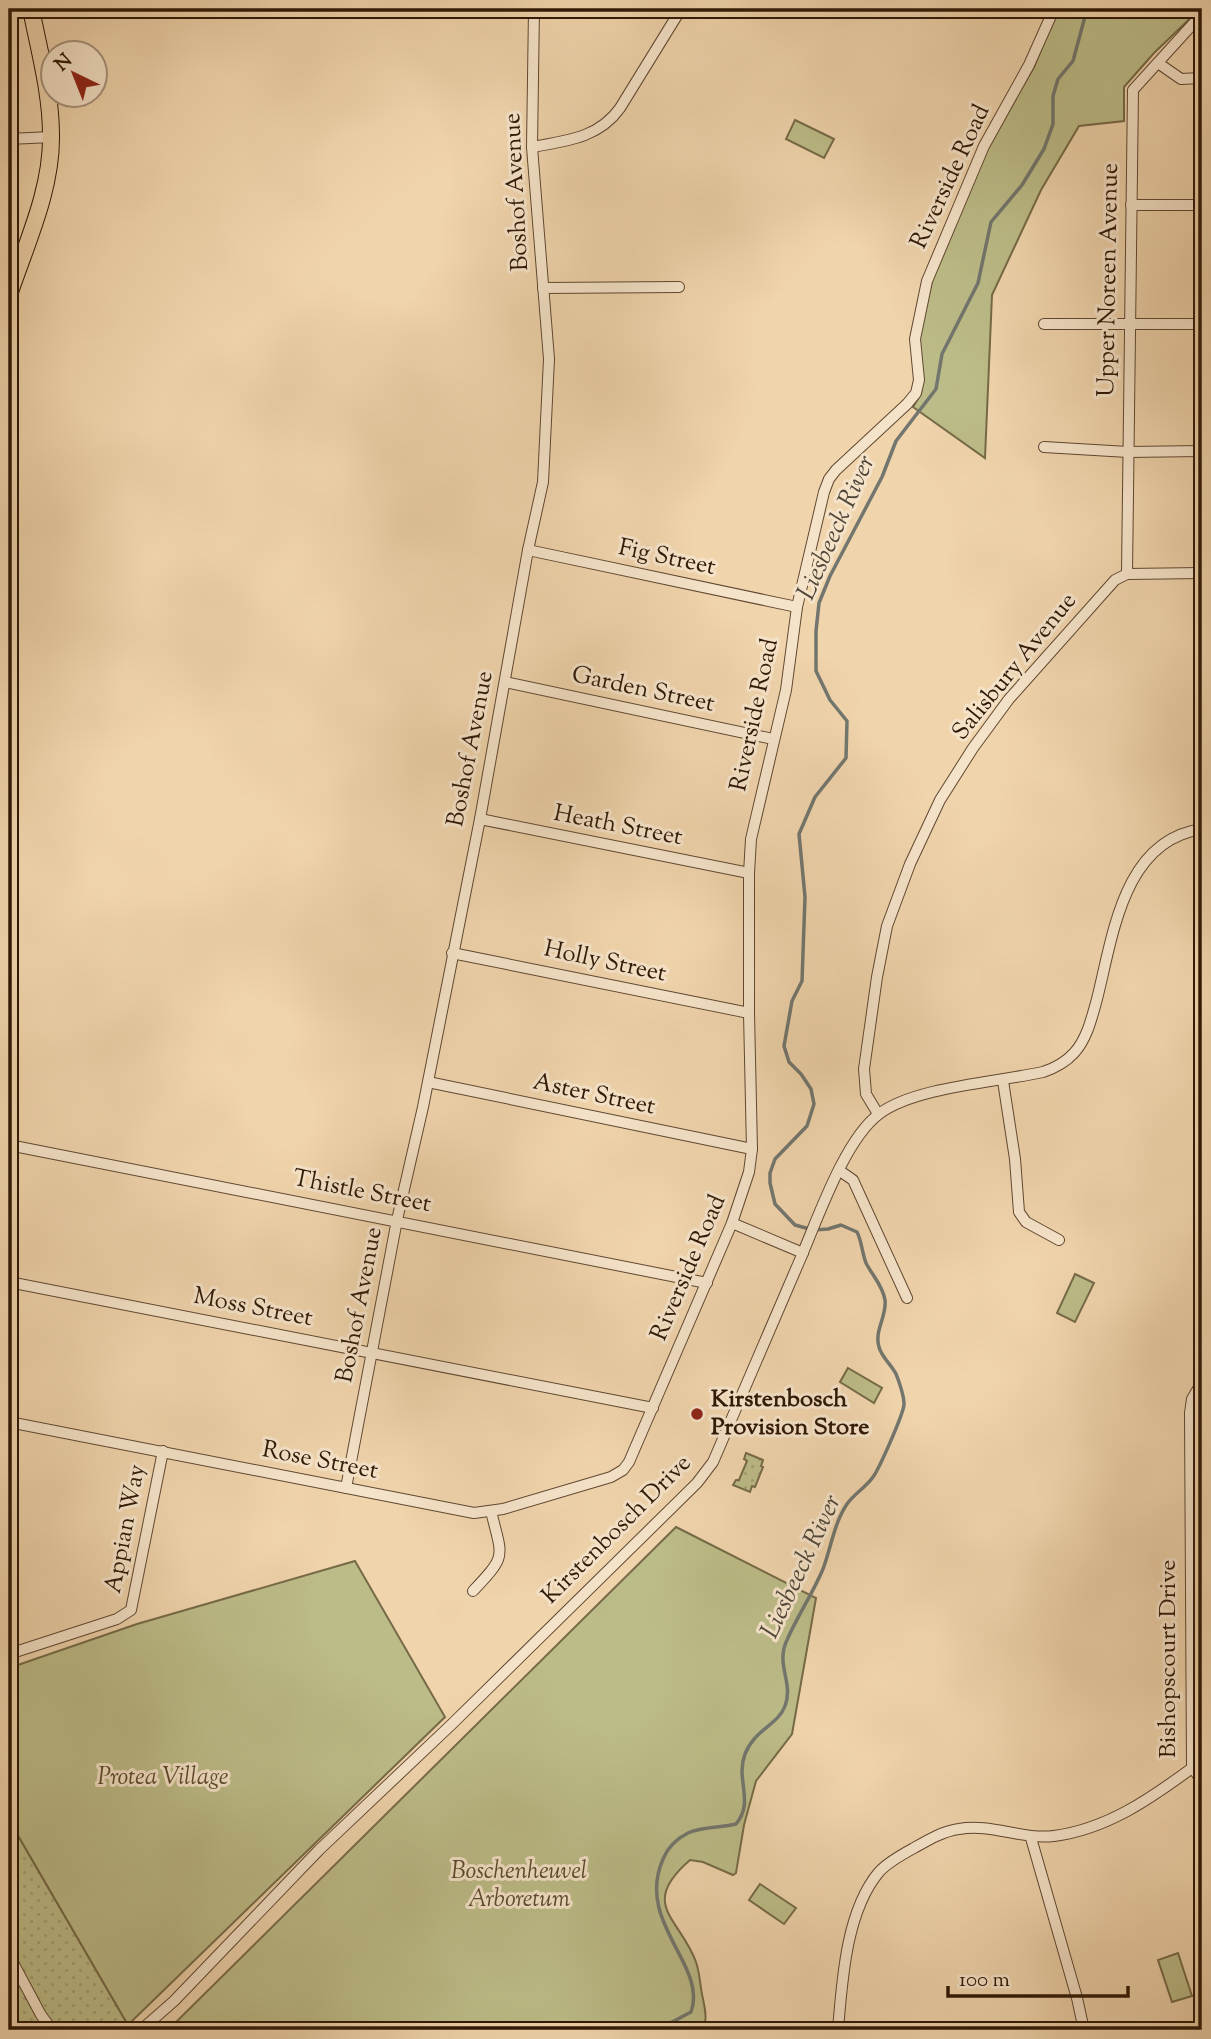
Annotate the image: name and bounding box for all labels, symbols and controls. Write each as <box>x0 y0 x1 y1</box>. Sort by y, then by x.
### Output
north arrow <box>38 38 108 108</box>
text: N <box>49 48 79 78</box>
street label: Riverside Road <box>903 99 999 255</box>
street label: Boshof Avenue <box>496 112 538 272</box>
street label: Upper Noreen Avenue <box>1090 163 1128 397</box>
water label: Liesbeeck River <box>789 450 885 606</box>
street label: Fig Street <box>615 531 719 585</box>
street label: Salisbury Avenue <box>945 586 1085 748</box>
street label: Riverside Road <box>722 635 788 795</box>
street label: Garden Street <box>568 658 718 722</box>
street label: Boshof Avenue <box>439 668 503 830</box>
street label: Heath Street <box>551 797 685 855</box>
street label: Holly Street <box>541 932 669 992</box>
street label: Aster Street <box>530 1065 658 1125</box>
street label: Thistle Street <box>290 1162 434 1222</box>
street label: Riverside Road <box>643 1189 735 1346</box>
street label: Boshof Avenue <box>328 1224 392 1386</box>
street label: Moss Street <box>190 1280 316 1336</box>
place label: Kirstenbosch Provision Store <box>711 1383 869 1445</box>
marker: Kirstenbosch Provision Store <box>689 1406 705 1422</box>
street label: Rose Street <box>259 1433 381 1489</box>
street label: Kirstenbosch Drive <box>535 1448 699 1612</box>
street label: Appian Way <box>97 1462 155 1596</box>
water label: Liesbeeck River <box>752 1489 852 1645</box>
street label: Bishopscourt Drive <box>1152 1560 1186 1758</box>
park label: Protea Village <box>97 1761 229 1795</box>
park label: Boschenheuvel Arboretum <box>451 1855 587 1917</box>
scale bar <box>948 1955 1129 1999</box>
text: 100 m <box>959 1966 1010 1996</box>

